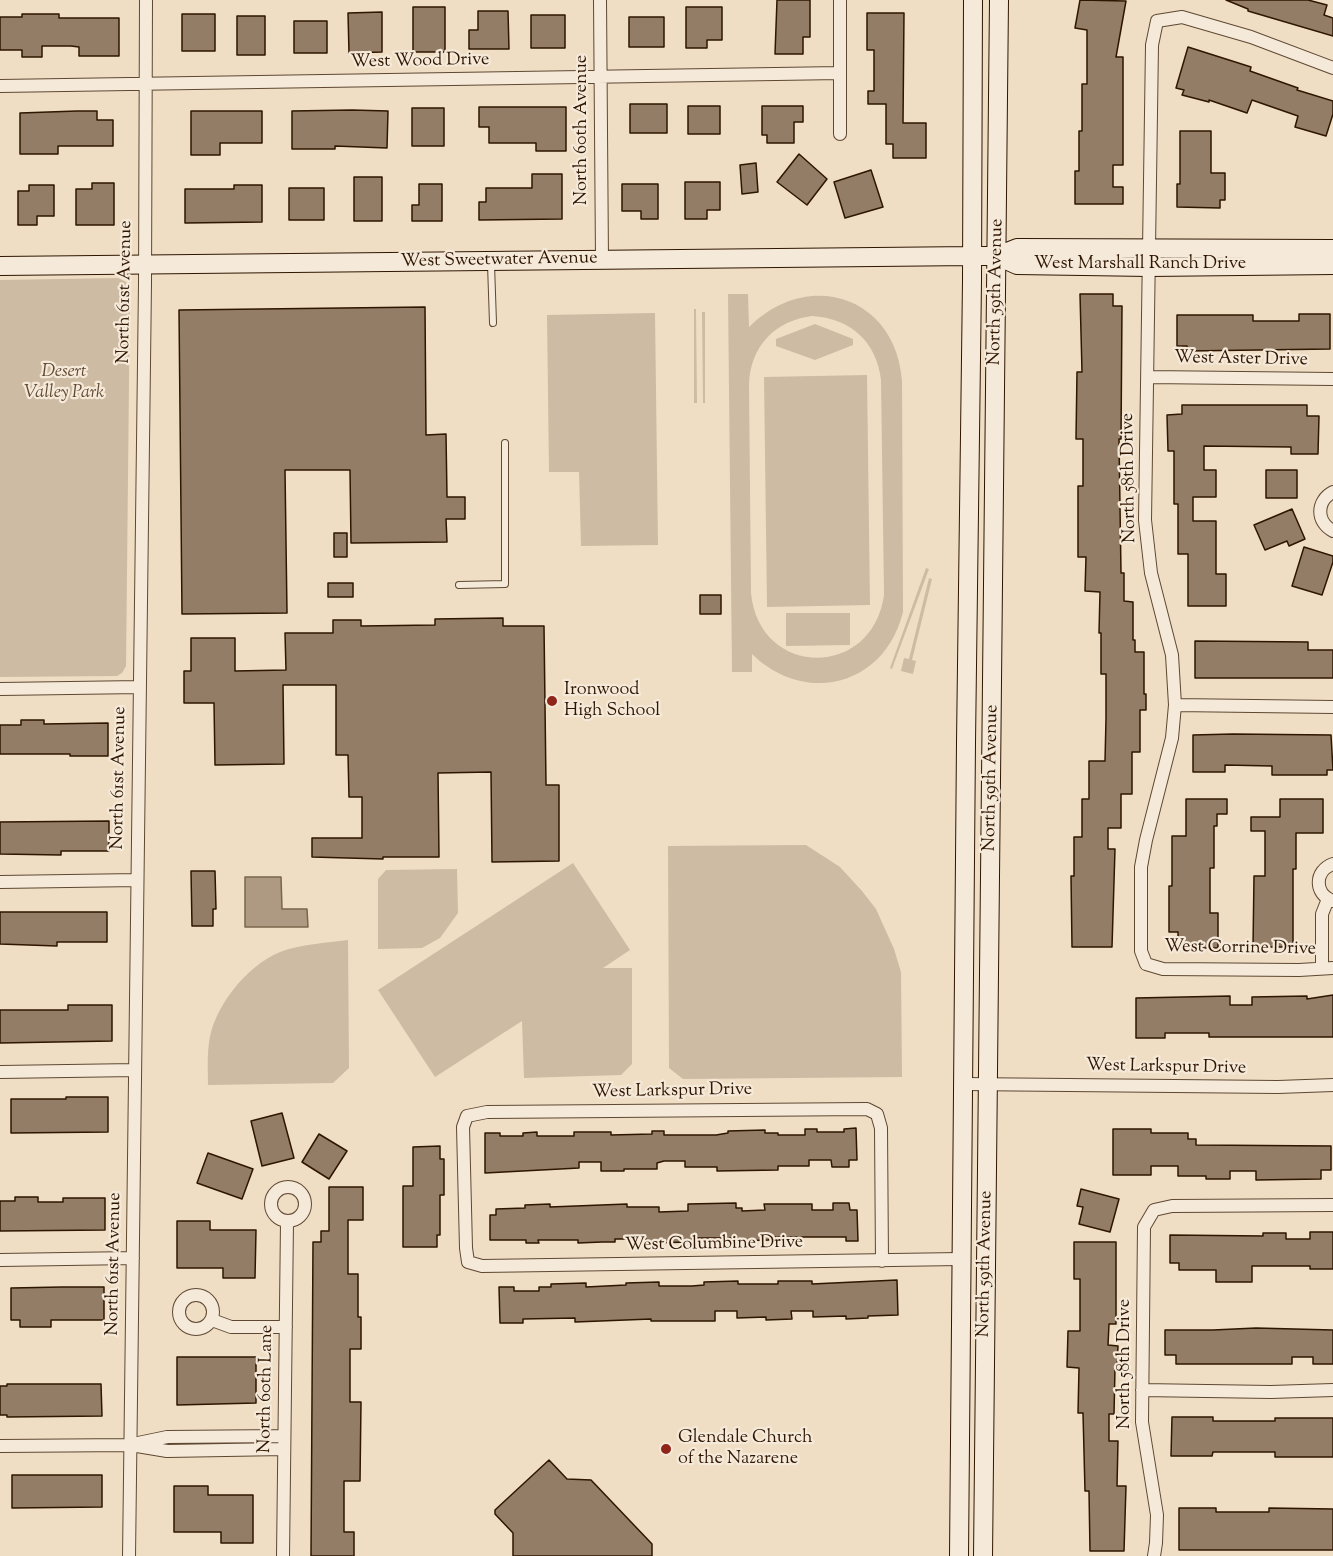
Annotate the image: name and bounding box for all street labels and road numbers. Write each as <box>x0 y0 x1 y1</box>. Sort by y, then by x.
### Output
street label: West Wood Drive <box>350 50 490 74</box>
street label: North 60th Avenue <box>572 55 594 205</box>
street label: North 59th Avenue <box>985 218 1009 366</box>
street label: North 61st Avenue <box>114 220 138 364</box>
street label: West Sweetwater Avenue <box>400 248 598 274</box>
street label: West Marshall Ranch Drive <box>1034 254 1246 276</box>
street label: West Aster Drive <box>1174 348 1308 372</box>
street label: North 58th Drive <box>1118 413 1142 543</box>
street label: North 59th Avenue <box>980 704 1004 852</box>
street label: North 61st Avenue <box>108 706 132 850</box>
street label: West Corrine Drive <box>1164 937 1316 961</box>
street label: West Larkspur Drive <box>1086 1056 1246 1080</box>
street label: West Larkspur Drive <box>592 1080 752 1104</box>
street label: North 59th Avenue <box>974 1190 998 1338</box>
street label: North 61st Avenue <box>103 1192 127 1336</box>
street label: West Columbine Drive <box>625 1233 803 1257</box>
street label: North 58th Drive <box>1115 1299 1137 1429</box>
street label: North 60th Lane <box>255 1325 279 1453</box>

